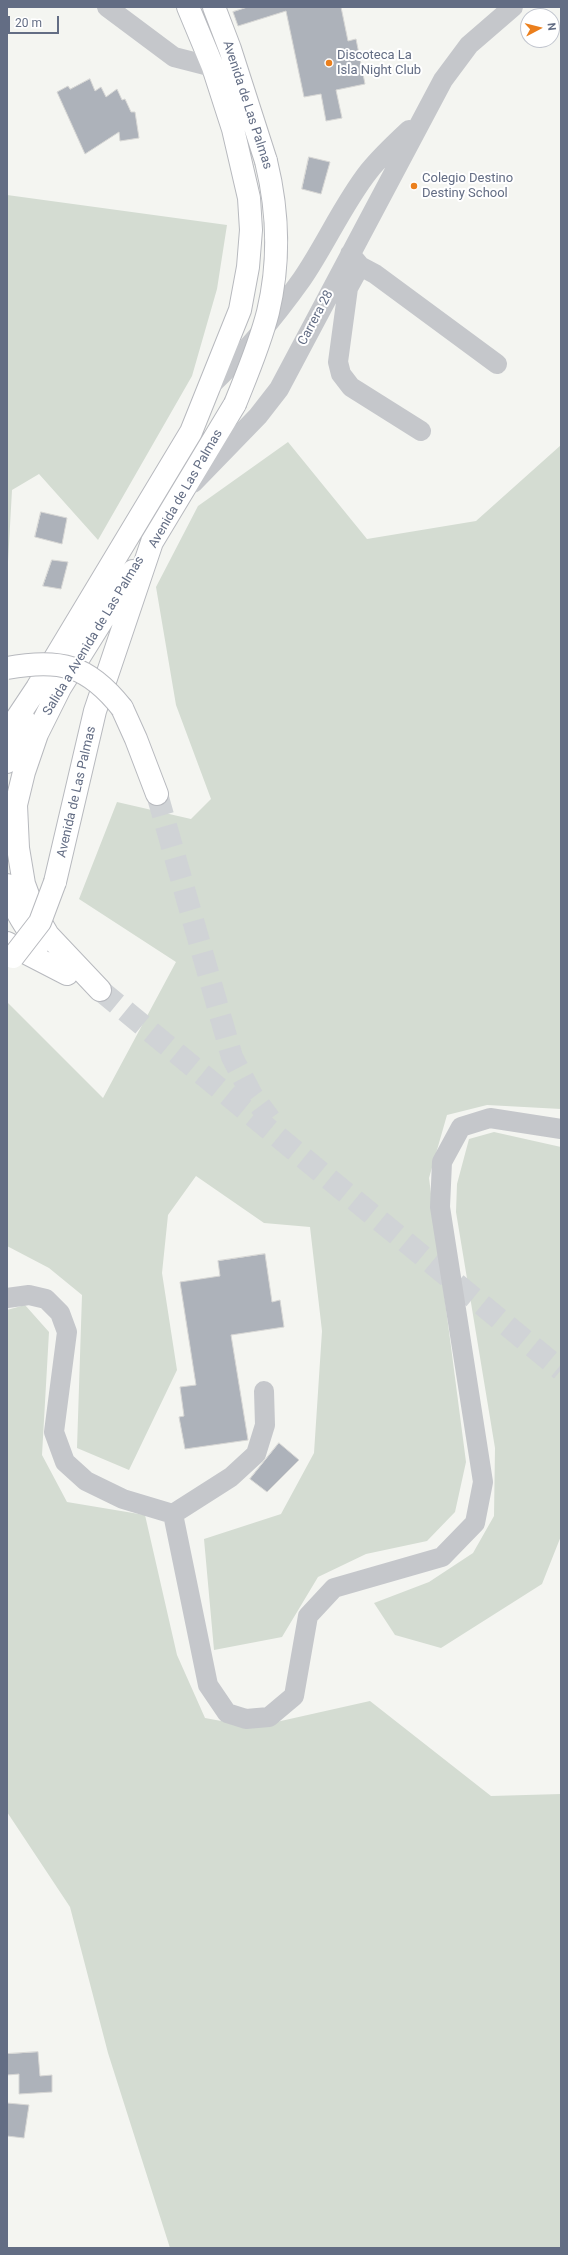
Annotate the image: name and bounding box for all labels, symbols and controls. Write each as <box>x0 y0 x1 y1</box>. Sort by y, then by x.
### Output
scale bar <box>10 8 61 34</box>
north arrow <box>520 8 560 48</box>
text: 20 m <box>15 16 42 30</box>
text: N <box>544 22 558 31</box>
street label: Avenida de Las Palmas <box>219 39 275 171</box>
place label: Discoteca La Isla Night Club <box>337 48 421 79</box>
marker: Discoteca La Isla Night Club <box>324 58 334 68</box>
place label: Colegio Destino Destiny School <box>422 171 513 202</box>
marker: Colegio Destino Destiny School <box>409 181 419 191</box>
street label: Carrera 28 <box>295 288 337 348</box>
street label: Avenida de Las Palmas <box>146 427 226 551</box>
street label: Salida a Avenida de Las Palmas <box>40 553 148 719</box>
street label: Avenida de Las Palmas <box>54 725 100 859</box>

